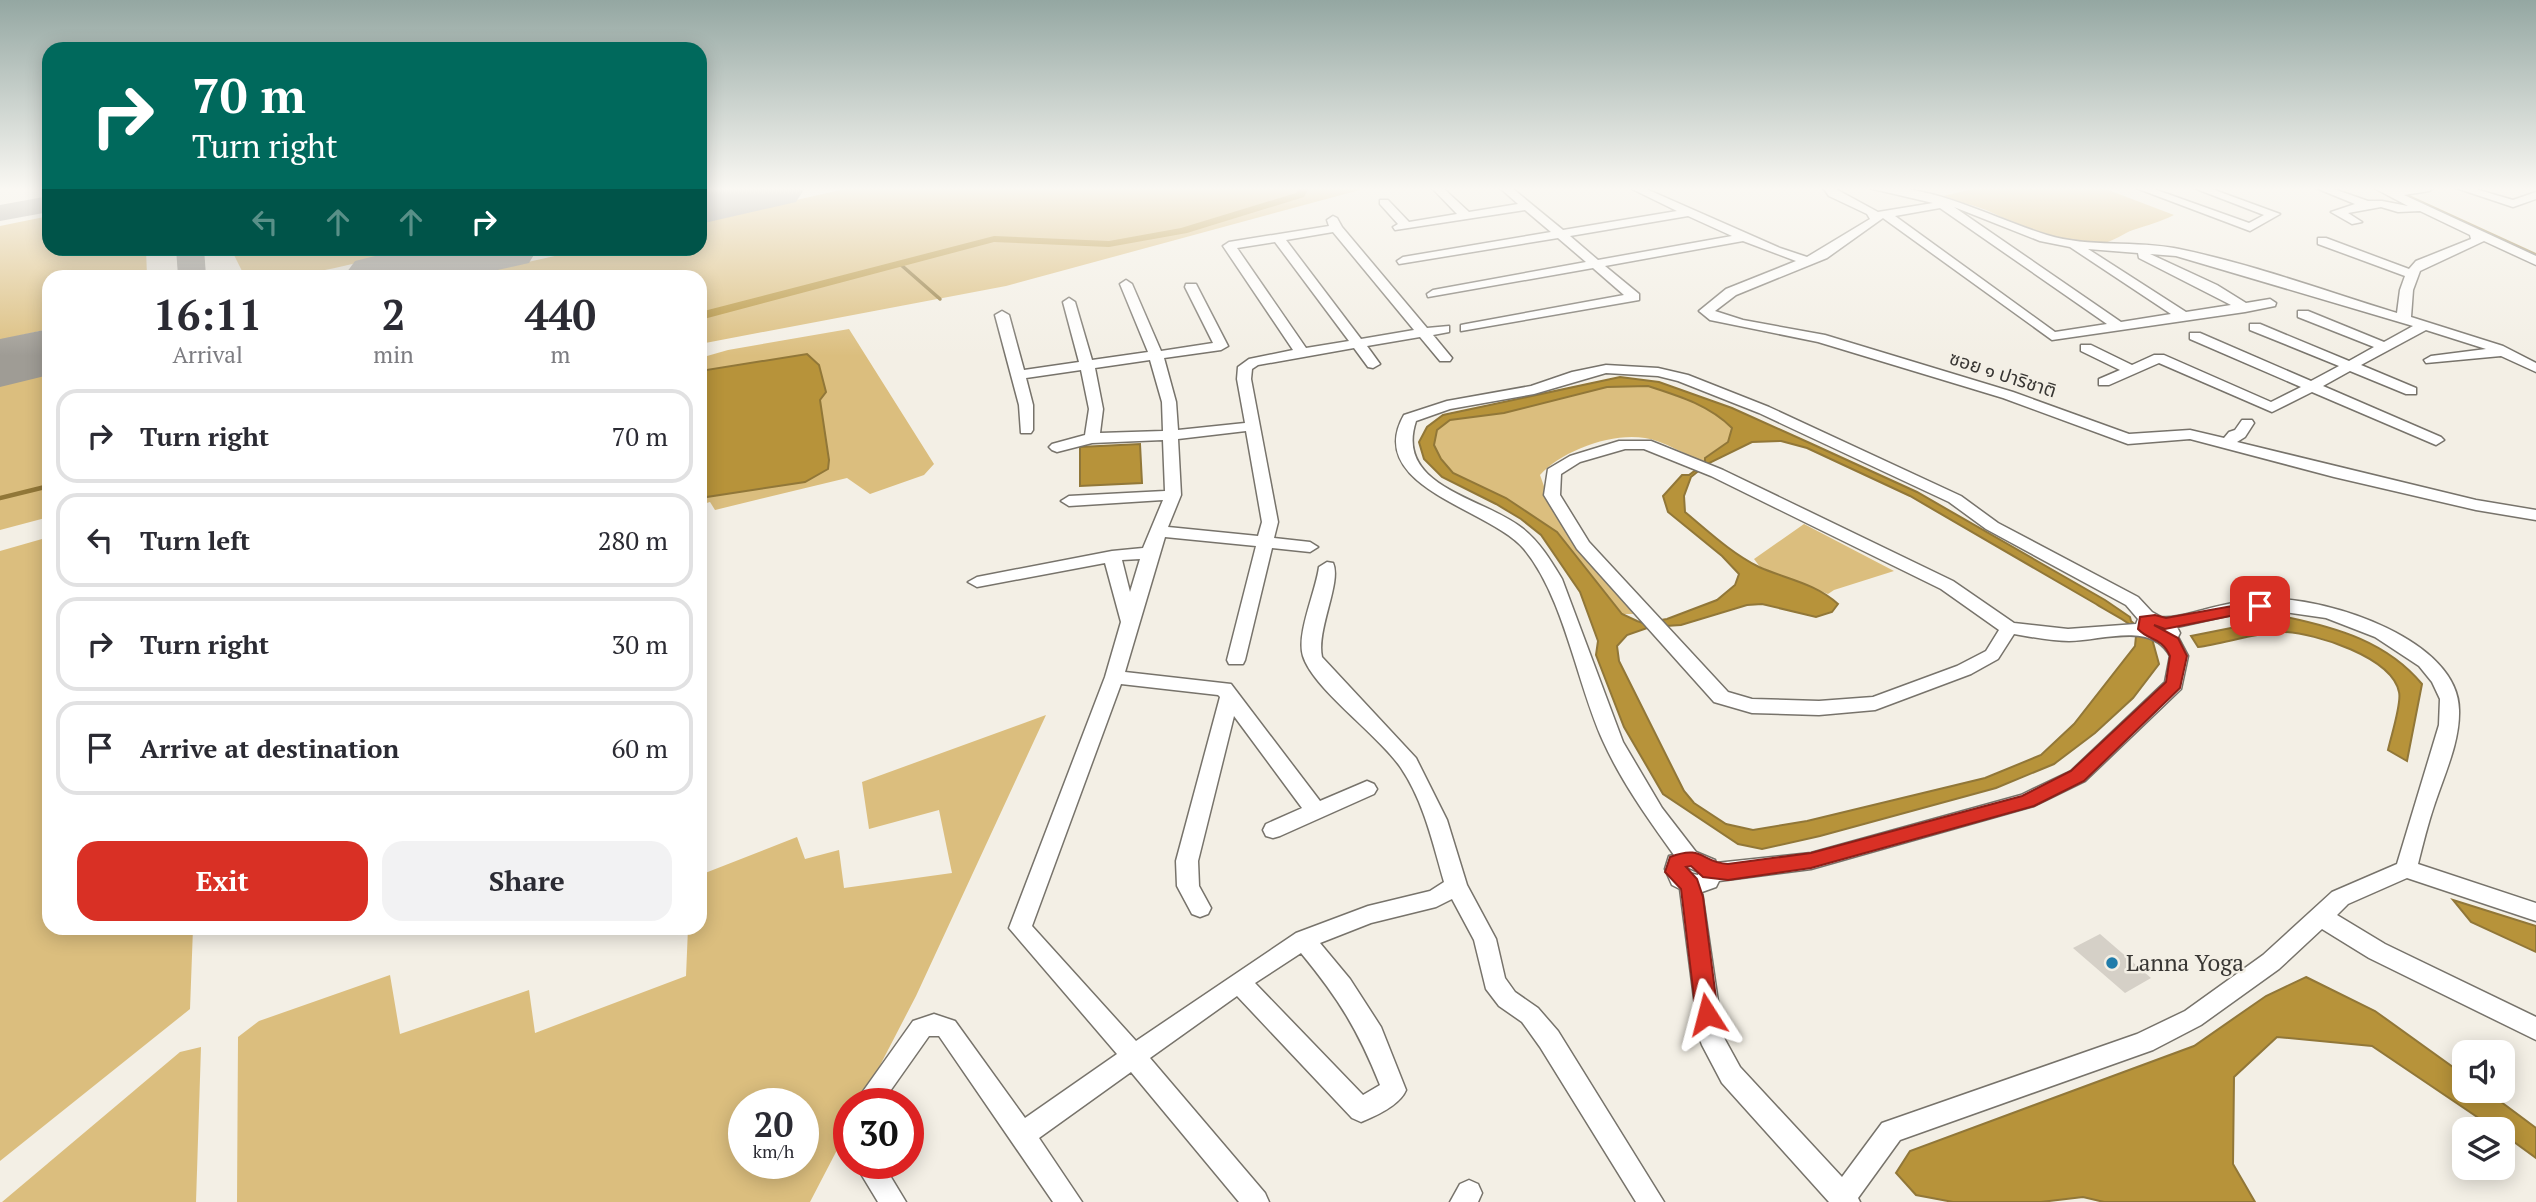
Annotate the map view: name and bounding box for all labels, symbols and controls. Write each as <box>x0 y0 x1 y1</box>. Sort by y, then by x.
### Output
text: 70 m <box>192 62 306 127</box>
icon: right <box>77 70 168 161</box>
text: Turn right <box>192 125 338 167</box>
icon: left <box>246 203 284 241</box>
icon: ahead <box>319 203 357 241</box>
icon: ahead <box>392 203 430 241</box>
icon: right <box>465 203 503 241</box>
text: 16:11 <box>153 286 262 342</box>
text: 2 <box>382 286 405 342</box>
text: 440 <box>525 286 596 342</box>
text: Arrival <box>172 339 243 370</box>
text: min <box>373 339 414 370</box>
text: m <box>550 339 570 370</box>
street label: ซอย ๑ ปาริชาติ <box>1946 344 2060 403</box>
icon: right <box>81 417 119 455</box>
text: Turn right <box>140 419 269 453</box>
text: 70 m <box>612 419 668 453</box>
icon: left <box>81 521 119 559</box>
text: Turn left <box>140 523 250 557</box>
text: 280 m <box>598 523 668 557</box>
pin <box>2230 576 2290 636</box>
icon: arrive <box>2241 587 2279 625</box>
icon: right <box>81 625 119 663</box>
text: Turn right <box>140 627 269 661</box>
text: 30 m <box>612 627 668 661</box>
icon: arrive <box>81 729 119 767</box>
text: Arrive at destination <box>140 731 399 765</box>
text: 60 m <box>612 731 668 765</box>
button: Exit <box>77 841 368 921</box>
button: Share <box>382 841 672 921</box>
place label: Lanna Yoga <box>2126 947 2244 978</box>
marker: Lanna Yoga <box>2104 955 2120 971</box>
position arrow <box>1670 977 1744 1051</box>
map controls <box>2452 1040 2515 1180</box>
button: sound <box>2452 1040 2515 1103</box>
speed limit sign: 30 <box>833 1088 924 1179</box>
text: 20 <box>754 1101 793 1147</box>
button: layers <box>2452 1117 2515 1180</box>
text: km/h <box>753 1139 794 1163</box>

